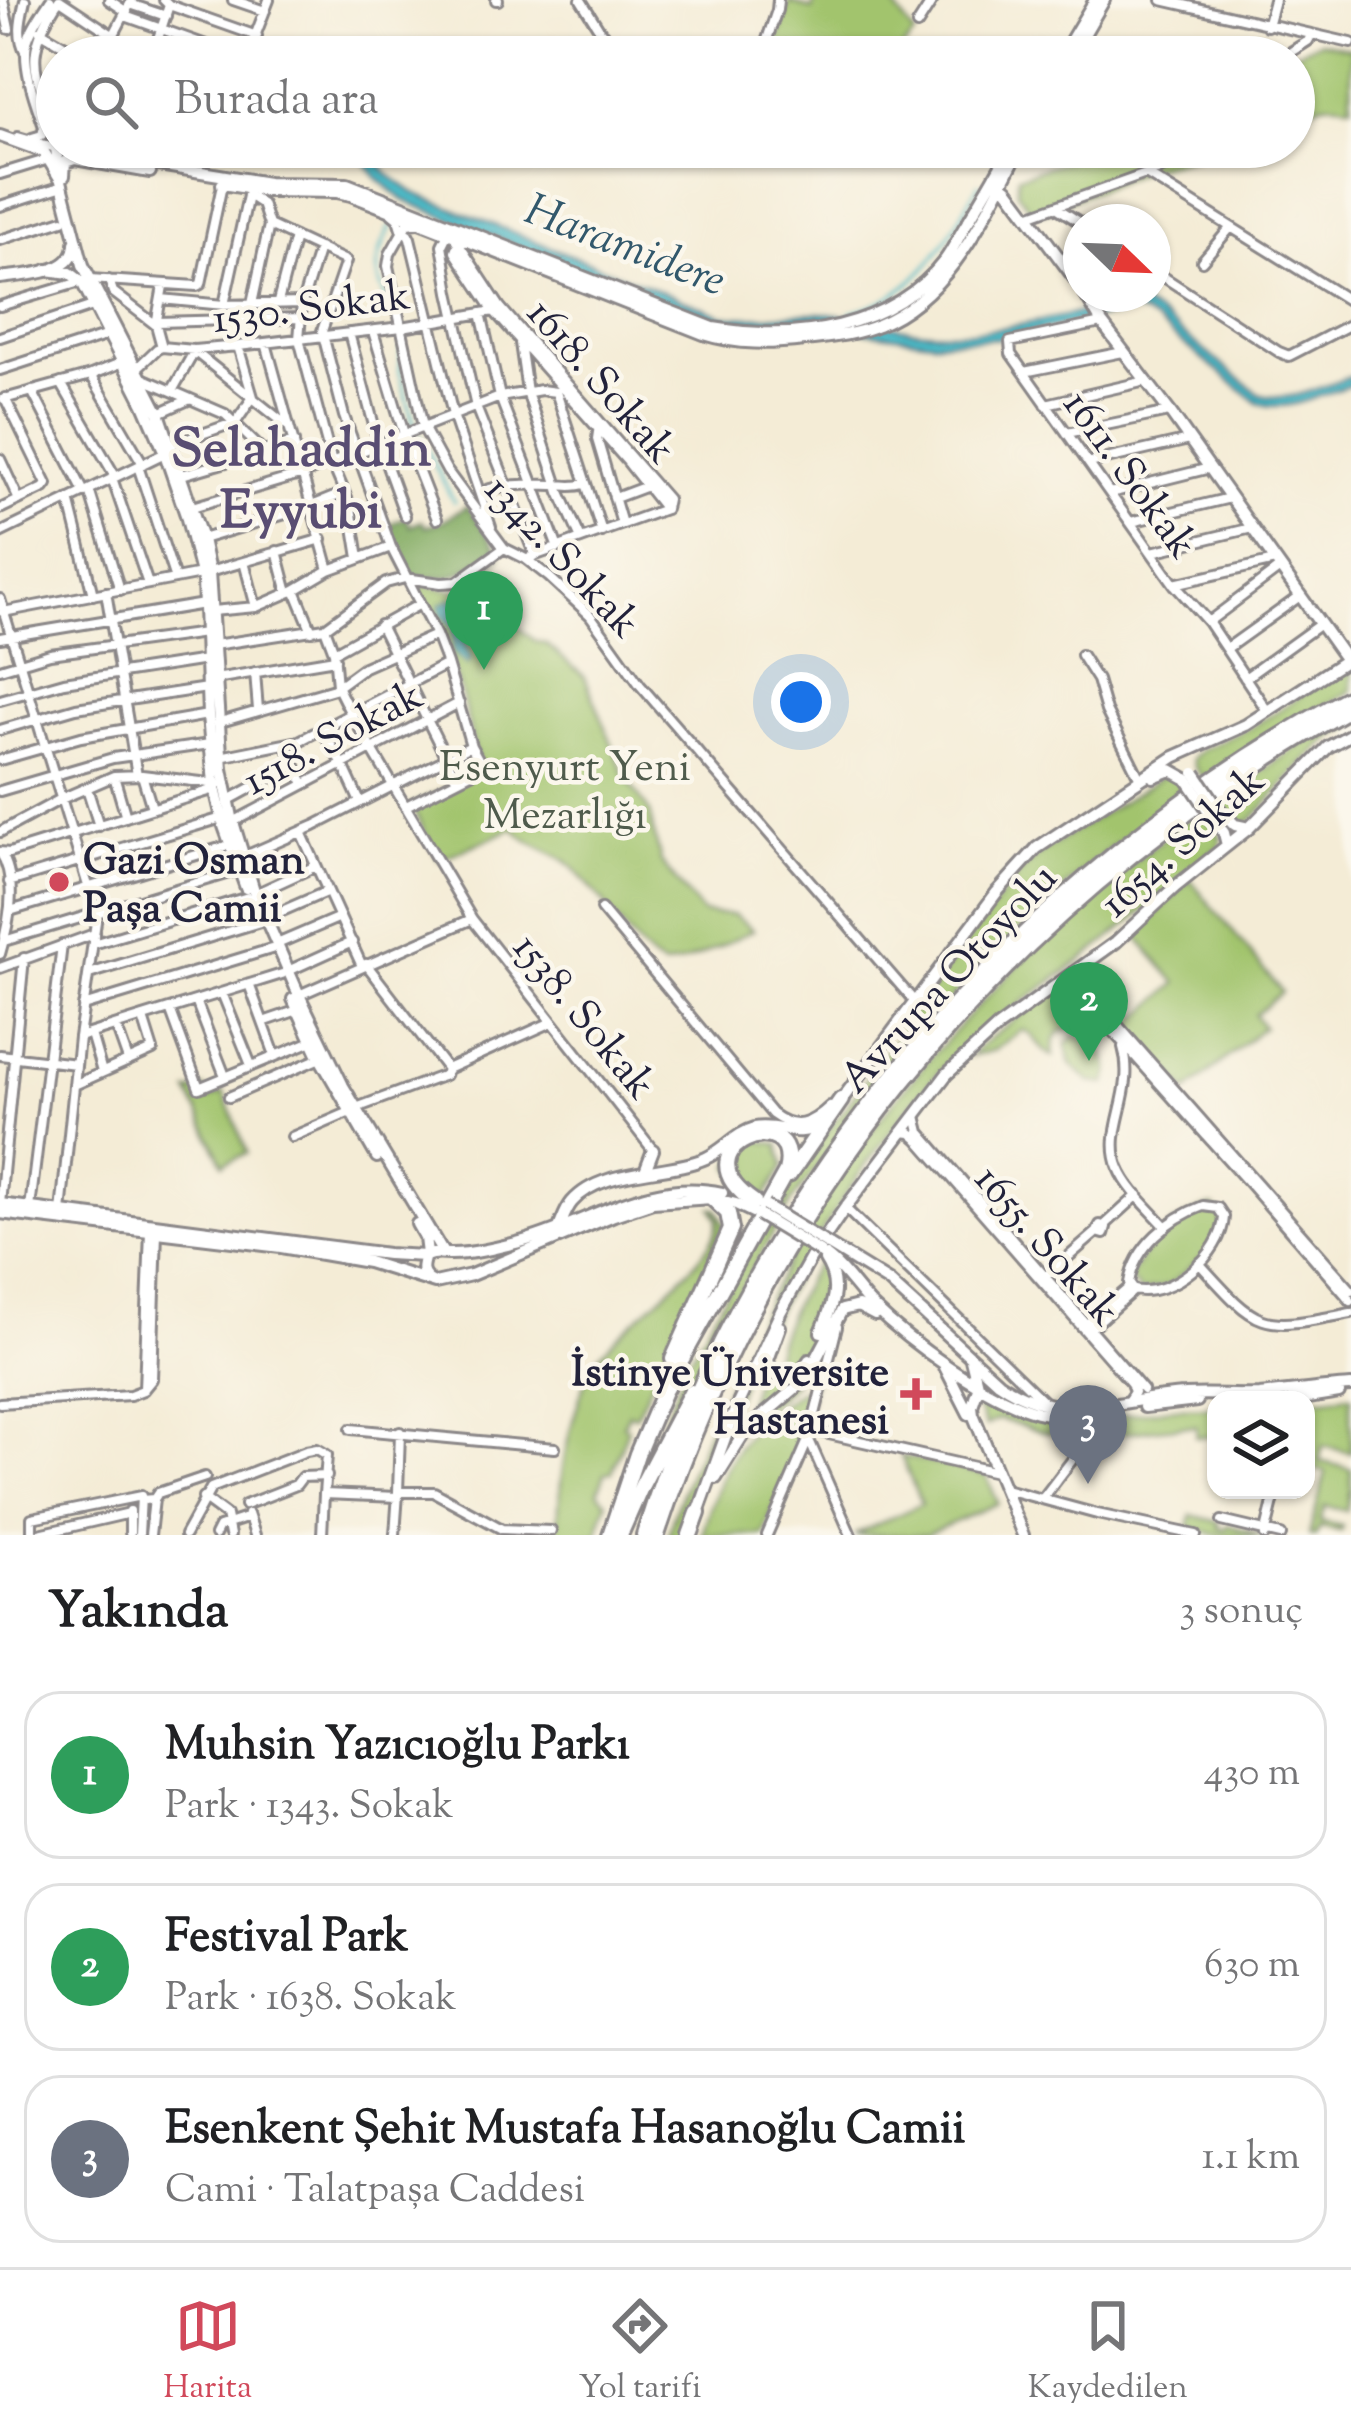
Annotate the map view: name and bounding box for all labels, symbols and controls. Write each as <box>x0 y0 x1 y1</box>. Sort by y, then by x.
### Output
search box <box>36 36 1315 168</box>
icon: search <box>78 69 144 135</box>
text: Burada ara <box>174 70 379 135</box>
water label: Haramidere <box>514 180 734 316</box>
north arrow <box>1063 204 1171 312</box>
street label: 1530. Sokak <box>209 268 414 352</box>
street label: 1618. Sokak <box>510 287 688 479</box>
street label: 1611. Sokak <box>1046 379 1210 573</box>
district label: Selahaddin Eyyubi <box>171 413 431 553</box>
street label: 1342. Sokak <box>476 463 652 647</box>
pin: 1 <box>445 571 523 670</box>
street label: 1518. Sokak <box>234 668 435 813</box>
your location <box>771 672 831 732</box>
park label: Esenyurt Yeni Mezarlığı <box>439 740 691 848</box>
street label: 1654. Sokak <box>1089 753 1280 934</box>
place label: Gazi Osman Paşa Camii <box>83 833 305 941</box>
street label: Avrupa Otoyolu <box>828 852 1073 1109</box>
marker: Gazi Osman Paşa Camii <box>46 869 72 895</box>
street label: 1538. Sokak <box>496 922 668 1114</box>
pin: 2 <box>1050 962 1128 1061</box>
street label: 1655. Sokak <box>958 1153 1132 1341</box>
place label: İstinye Üniversite Hastanesi <box>571 1345 889 1453</box>
marker: İstinye Üniversite Hastanesi <box>900 1378 932 1410</box>
pin: 3 <box>1049 1385 1127 1484</box>
map controls <box>1207 1391 1315 1499</box>
button: layers <box>1207 1391 1315 1499</box>
text: Yakında <box>48 1577 229 1650</box>
text: 3 sonuç <box>1180 1585 1303 1641</box>
text: Muhsin Yazıcıoğlu Parkı <box>165 1715 630 1780</box>
text: 1 <box>83 1747 97 1803</box>
text: 430 m <box>1204 1747 1300 1803</box>
text: Park · 1343. Sokak <box>165 1780 453 1836</box>
text: Festival Park <box>165 1907 408 1972</box>
text: 2 <box>81 1939 99 1995</box>
text: 630 m <box>1204 1939 1300 1995</box>
text: Park · 1638. Sokak <box>165 1972 457 2028</box>
text: Esenkent Şehit Mustafa Hasanoğlu Camii <box>165 2099 965 2164</box>
text: 3 <box>82 2131 98 2187</box>
text: 1.1 km <box>1202 2131 1300 2187</box>
text: Cami · Talatpaşa Caddesi <box>165 2164 585 2220</box>
tab: Harita <box>163 2293 252 2413</box>
tab: Yol tarifi <box>579 2293 701 2413</box>
tab: Kaydedilen <box>1028 2293 1188 2413</box>

